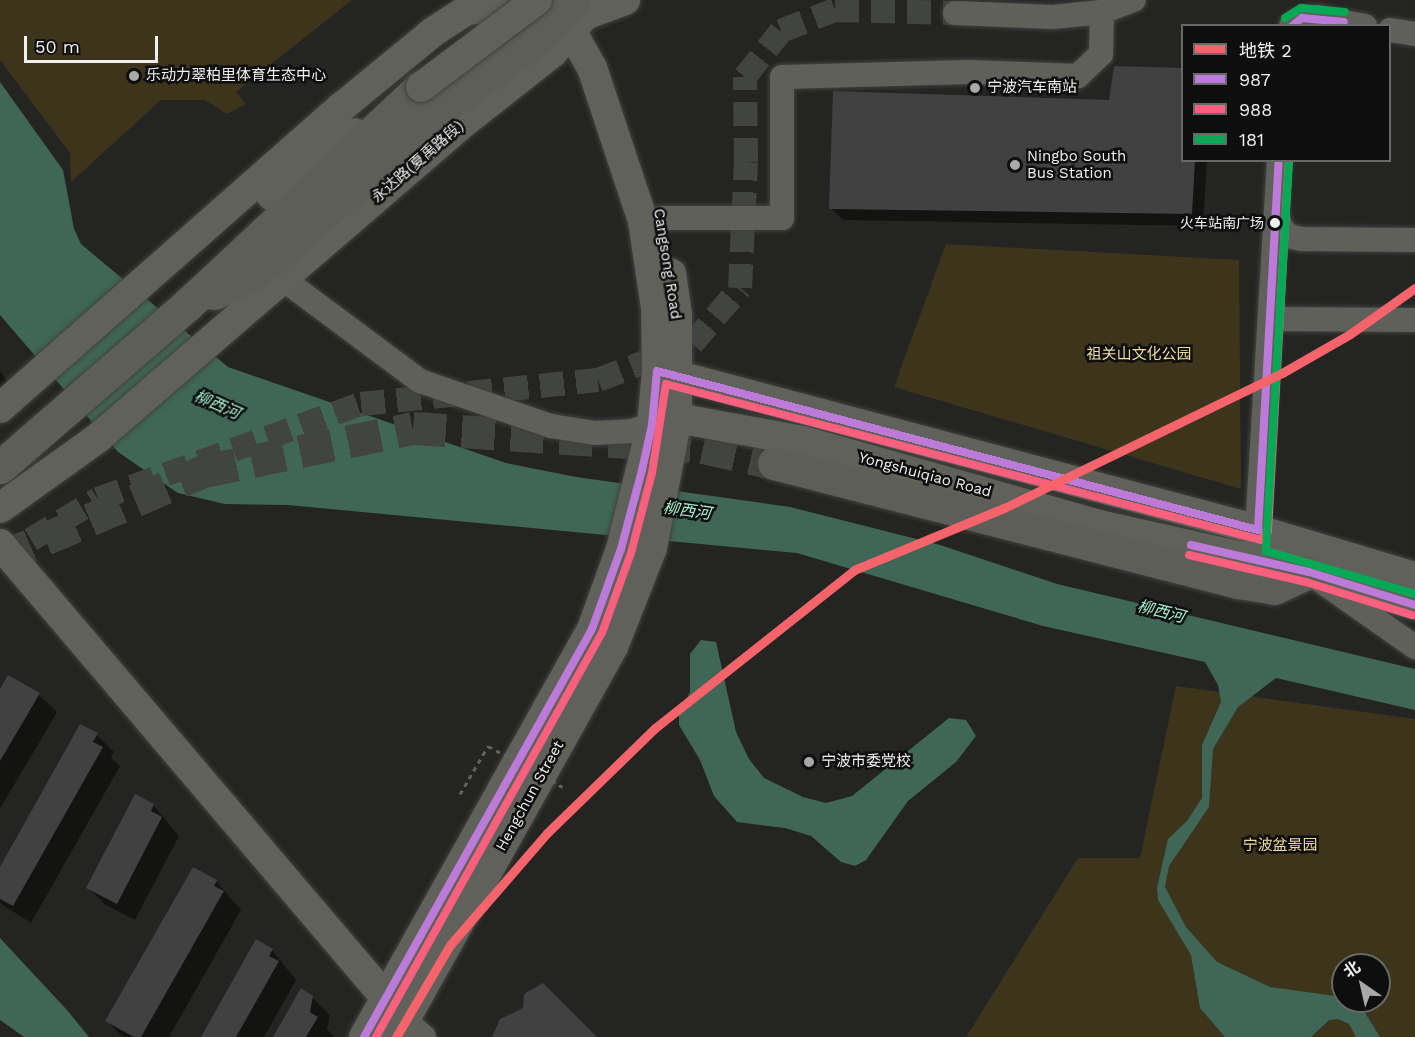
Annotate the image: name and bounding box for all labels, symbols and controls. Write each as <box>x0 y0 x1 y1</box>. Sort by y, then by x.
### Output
scale bar <box>27 24 160 62</box>
legend <box>1181 24 1391 162</box>
text: 50 m <box>35 36 80 57</box>
text: 地铁 2 <box>1239 40 1292 61</box>
place label: 乐动力翠柏里体育生态中心 <box>146 67 326 85</box>
marker: 乐动力翠柏里体育生态中心 <box>127 69 141 83</box>
text: 987 <box>1239 69 1271 90</box>
place label: 宁波汽车南站 <box>987 79 1077 97</box>
marker: 宁波汽车南站 <box>968 81 982 95</box>
text: 988 <box>1239 99 1272 120</box>
street label: 永达路(夏禹路段) <box>369 117 467 207</box>
text: 181 <box>1239 129 1264 150</box>
place label: Ningbo South Bus Station <box>1027 147 1126 182</box>
marker: Ningbo South Bus Station <box>1008 158 1022 172</box>
street label: Cangsong Road <box>649 207 685 321</box>
place label: 火车站南广场 <box>1180 215 1264 231</box>
marker: 火车站南广场 <box>1269 217 1281 229</box>
park label: 祖关山文化公园 <box>1087 346 1191 364</box>
water label: 柳西河 <box>191 386 243 424</box>
street label: Yongshuiqiao Road <box>857 449 993 501</box>
water label: 柳西河 <box>662 498 712 524</box>
water label: 柳西河 <box>1135 597 1187 627</box>
street label: Hengchun Street <box>492 738 568 854</box>
place label: 宁波市委党校 <box>821 753 911 771</box>
marker: 宁波市委党校 <box>802 755 816 769</box>
park label: 宁波盆景园 <box>1243 837 1317 855</box>
north arrow <box>1331 953 1391 1013</box>
text: 北 <box>1340 957 1364 982</box>

